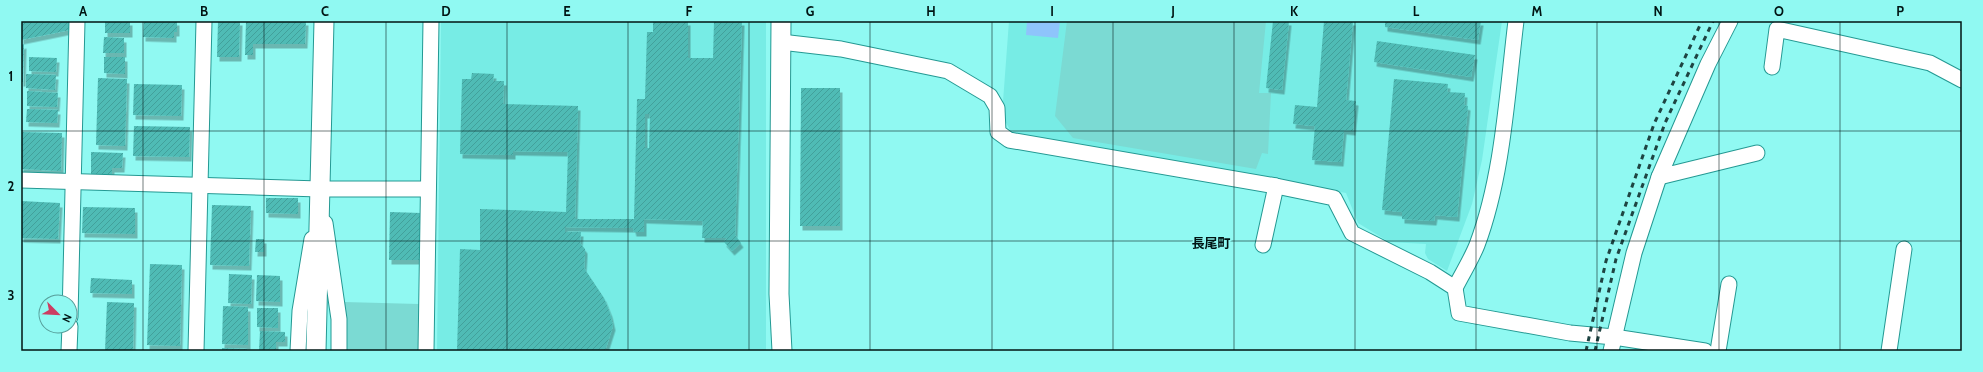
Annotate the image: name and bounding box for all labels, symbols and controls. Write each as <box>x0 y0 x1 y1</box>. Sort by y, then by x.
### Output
text: A <box>79 3 88 19</box>
text: B <box>200 3 208 19</box>
text: C <box>321 3 329 19</box>
text: D <box>441 3 451 19</box>
text: E <box>563 3 571 19</box>
text: F <box>686 3 693 19</box>
text: G <box>806 3 815 19</box>
text: H <box>926 3 936 19</box>
text: I <box>1050 3 1054 19</box>
text: J <box>1170 3 1175 19</box>
text: K <box>1290 3 1299 19</box>
text: L <box>1413 3 1420 19</box>
text: M <box>1532 3 1543 19</box>
text: N <box>1653 3 1663 19</box>
text: O <box>1774 3 1784 19</box>
text: P <box>1896 3 1904 19</box>
text: 1 <box>9 68 13 84</box>
text: 2 <box>8 178 15 194</box>
district label: 長尾町 <box>1191 235 1231 251</box>
text: 3 <box>7 287 15 303</box>
north arrow <box>38 294 78 334</box>
text: N <box>59 312 75 324</box>

